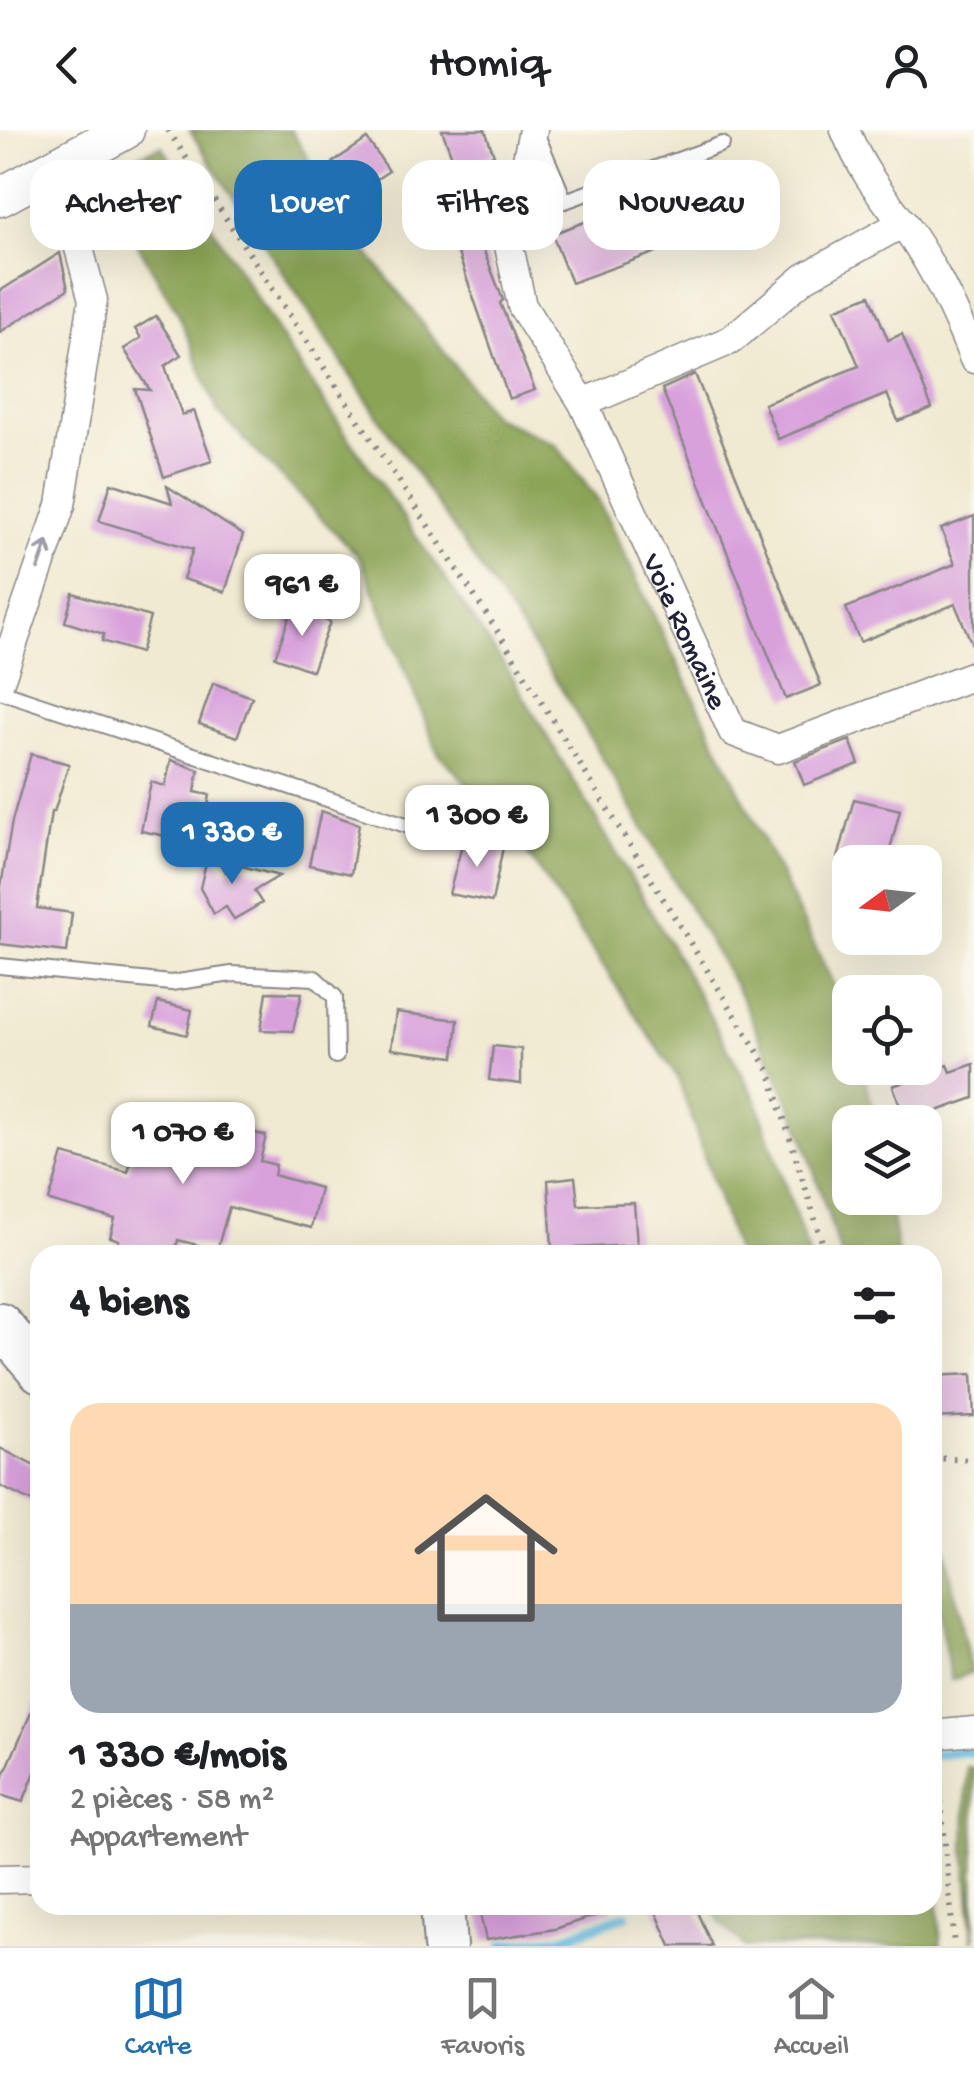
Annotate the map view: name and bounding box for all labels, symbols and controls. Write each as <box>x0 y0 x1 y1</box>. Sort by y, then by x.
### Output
icon: back <box>40 38 95 93</box>
icon: person <box>879 38 934 93</box>
text: Homiq <box>428 39 546 92</box>
chip: Acheter <box>30 160 214 250</box>
chip: Louer <box>234 160 382 250</box>
chip: Filtres <box>402 160 563 250</box>
chip: Nouveau <box>583 160 780 250</box>
one-way arrow <box>36 540 54 572</box>
street label: Voie Romaine <box>632 548 733 716</box>
pin: 961 € <box>232 554 372 639</box>
text: 961 € <box>266 567 338 605</box>
pin: 1 300 € <box>385 785 569 870</box>
text: 1 300 € <box>427 798 527 836</box>
pin: 1 330 € <box>140 802 324 887</box>
text: 1 330 € <box>183 815 281 853</box>
north arrow <box>832 845 942 955</box>
map controls <box>832 845 942 1215</box>
button: locate <box>832 975 942 1085</box>
pin: 1 070 € <box>91 1102 275 1187</box>
button: layers <box>832 1105 942 1215</box>
text: 1 070 € <box>133 1115 233 1153</box>
icon: filters <box>847 1278 902 1333</box>
text: 4 biens <box>70 1281 188 1330</box>
icon: home <box>396 1468 576 1648</box>
text: 1 330 €/mois <box>70 1733 286 1782</box>
text: 2 pièces · 58 m² <box>70 1782 274 1820</box>
text: Appartement <box>70 1820 247 1858</box>
tab: Carte <box>125 1971 191 2064</box>
tab: Favoris <box>441 1971 524 2064</box>
tab: Accueil <box>774 1971 849 2064</box>

